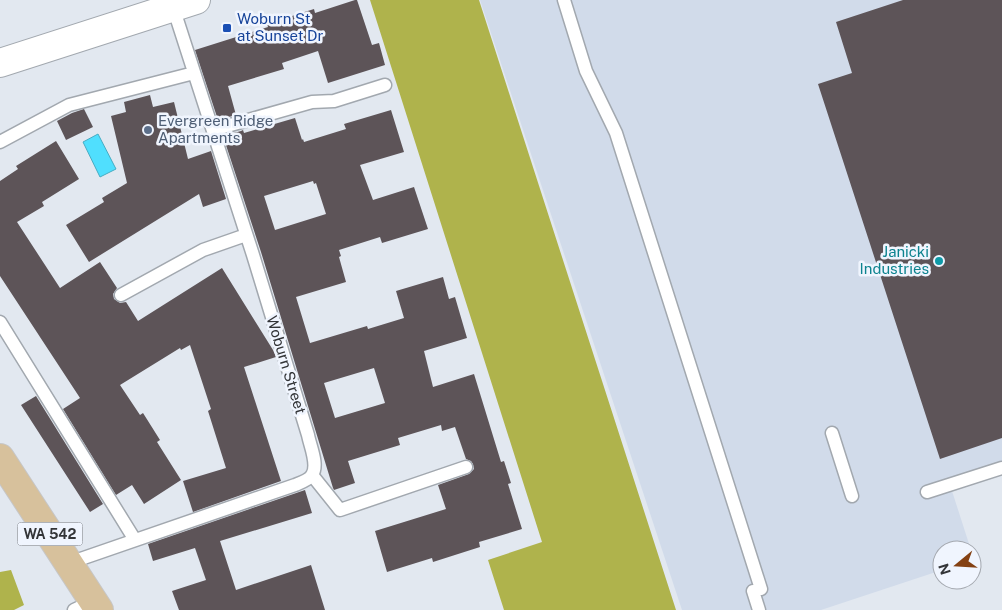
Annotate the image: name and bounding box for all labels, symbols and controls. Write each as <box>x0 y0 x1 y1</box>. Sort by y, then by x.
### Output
place label: Woburn St at Sunset Dr <box>237 10 324 44</box>
marker: Woburn St at Sunset Dr <box>221 22 233 34</box>
place label: Evergreen Ridge Apartments <box>158 112 273 146</box>
marker: Evergreen Ridge Apartments <box>142 124 154 136</box>
place label: Janicki Industries <box>860 243 929 277</box>
marker: Janicki Industries <box>933 255 945 267</box>
street label: Woburn Street <box>263 314 310 416</box>
road number: WA 542 <box>18 522 82 546</box>
north arrow <box>932 540 982 590</box>
text: N <box>935 561 954 577</box>

